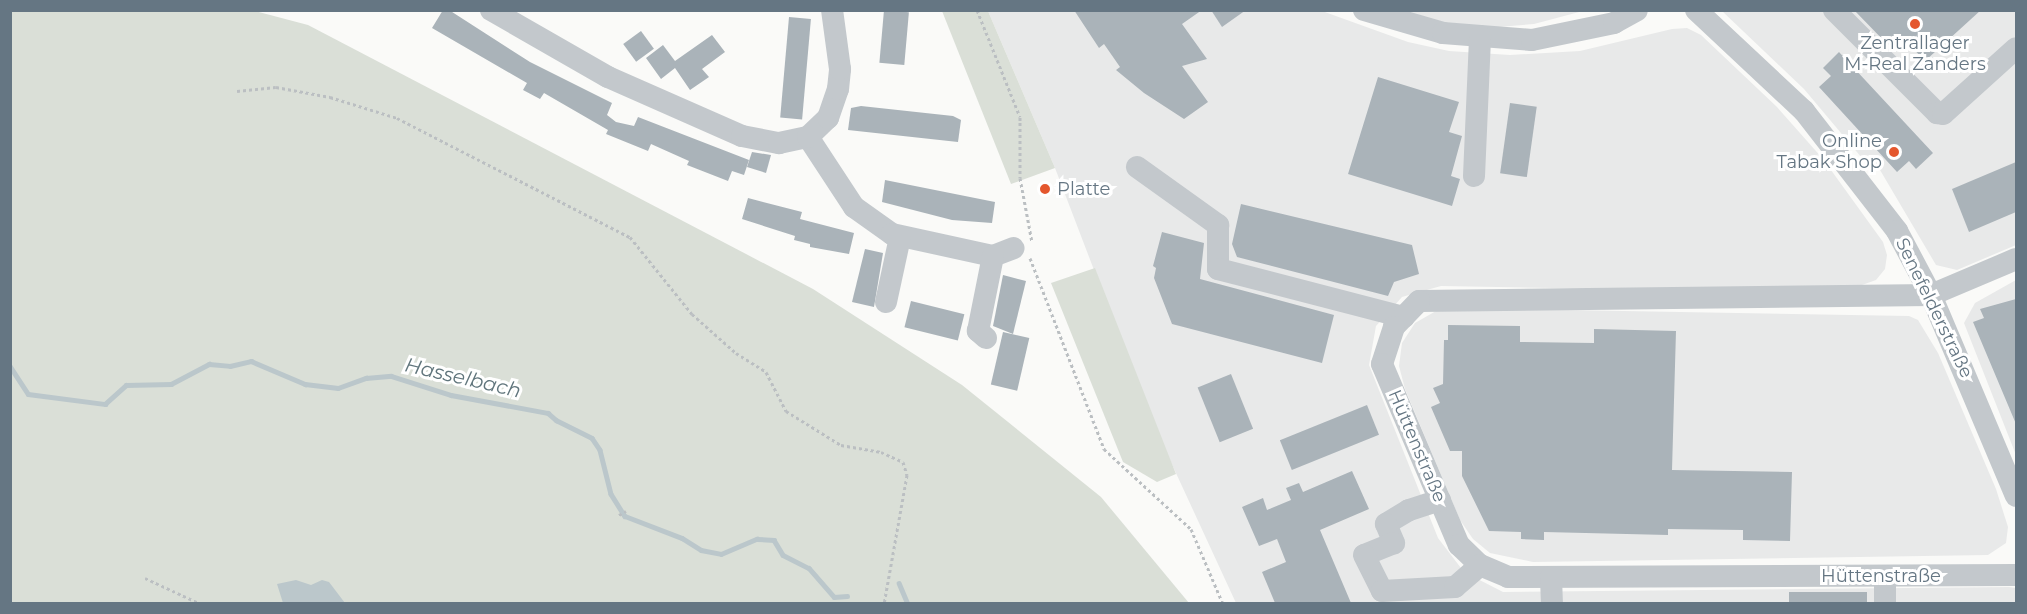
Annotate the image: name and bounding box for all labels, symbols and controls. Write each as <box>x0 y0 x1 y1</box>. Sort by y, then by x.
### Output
marker: Zentrallager M-Real Zanders <box>1908 17 1922 31</box>
place label: Zentrallager M-Real Zanders <box>1844 33 1986 76</box>
place label: Online Tabak Shop <box>1777 131 1882 174</box>
marker: Online Tabak Shop <box>1887 145 1901 159</box>
place label: Platte <box>1057 178 1110 200</box>
marker: Platte <box>1038 182 1052 196</box>
street label: Senefelderstraße <box>1891 235 1977 381</box>
water label: Hasselbach <box>403 353 523 403</box>
street label: Hüttenstraße <box>1384 387 1450 505</box>
street label: Hüttenstraße <box>1821 565 1941 587</box>

